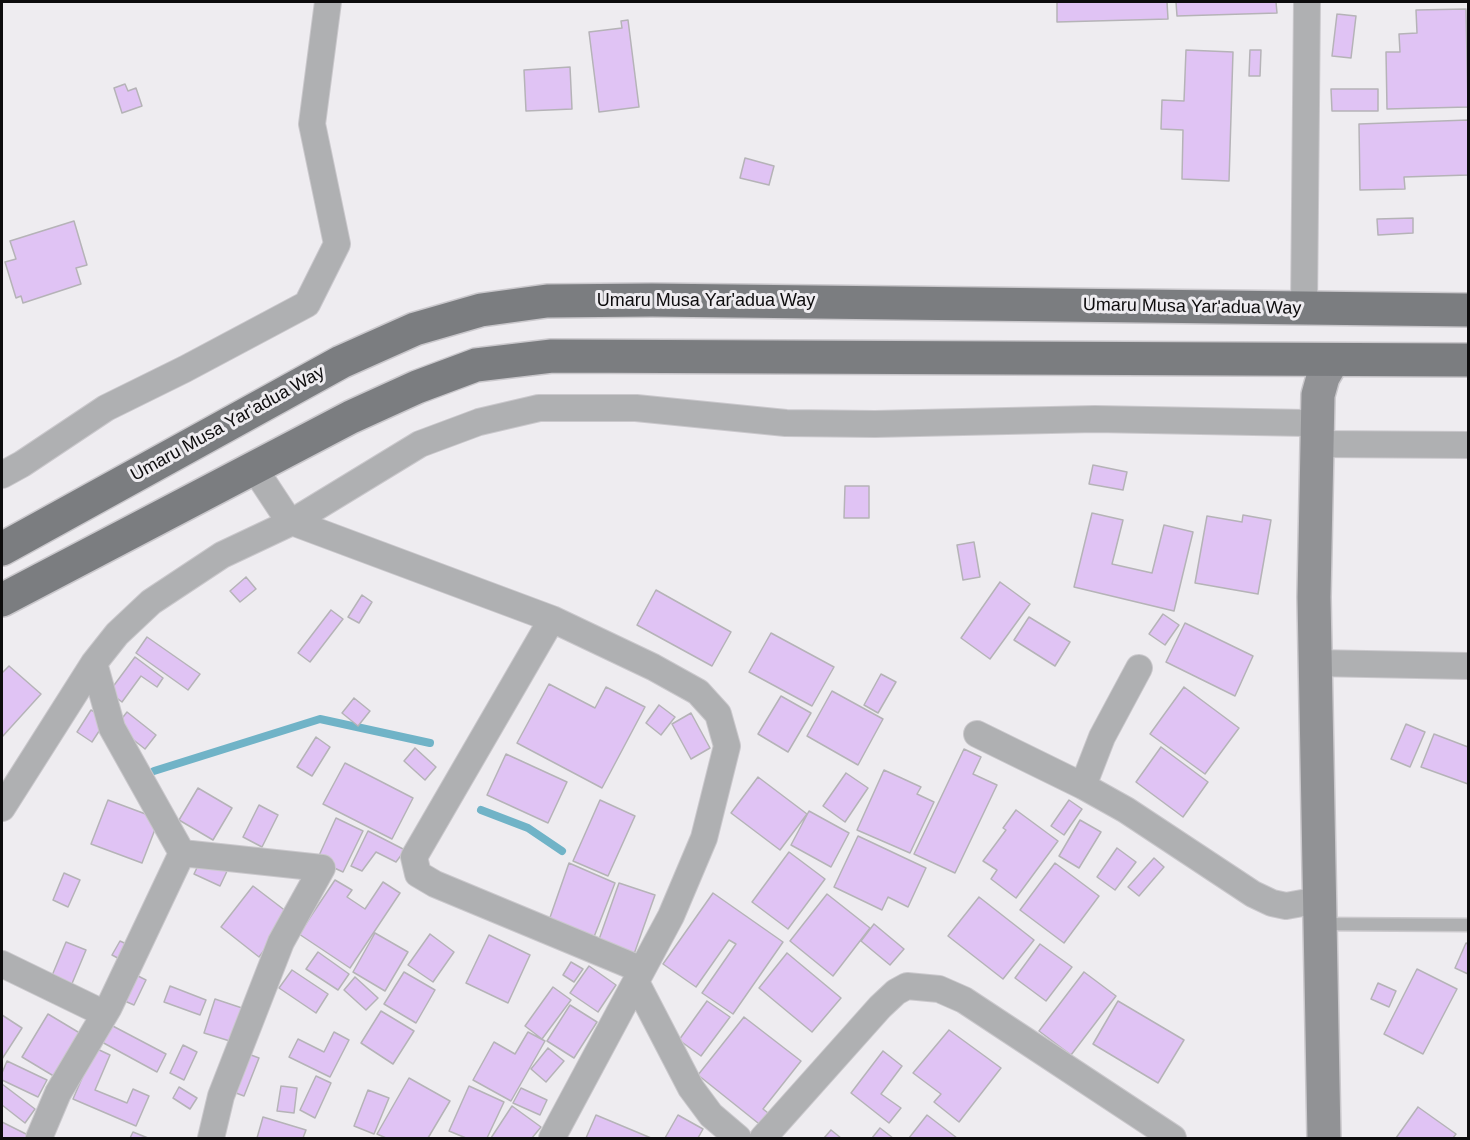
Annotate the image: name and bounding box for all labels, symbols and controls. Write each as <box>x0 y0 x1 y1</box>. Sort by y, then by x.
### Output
street label: Umaru Musa Yar'adua Way <box>597 290 815 312</box>
street label: Umaru Musa Yar'adua Way <box>1083 294 1301 320</box>
street label: Umaru Musa Yar'adua Way <box>127 362 329 486</box>

